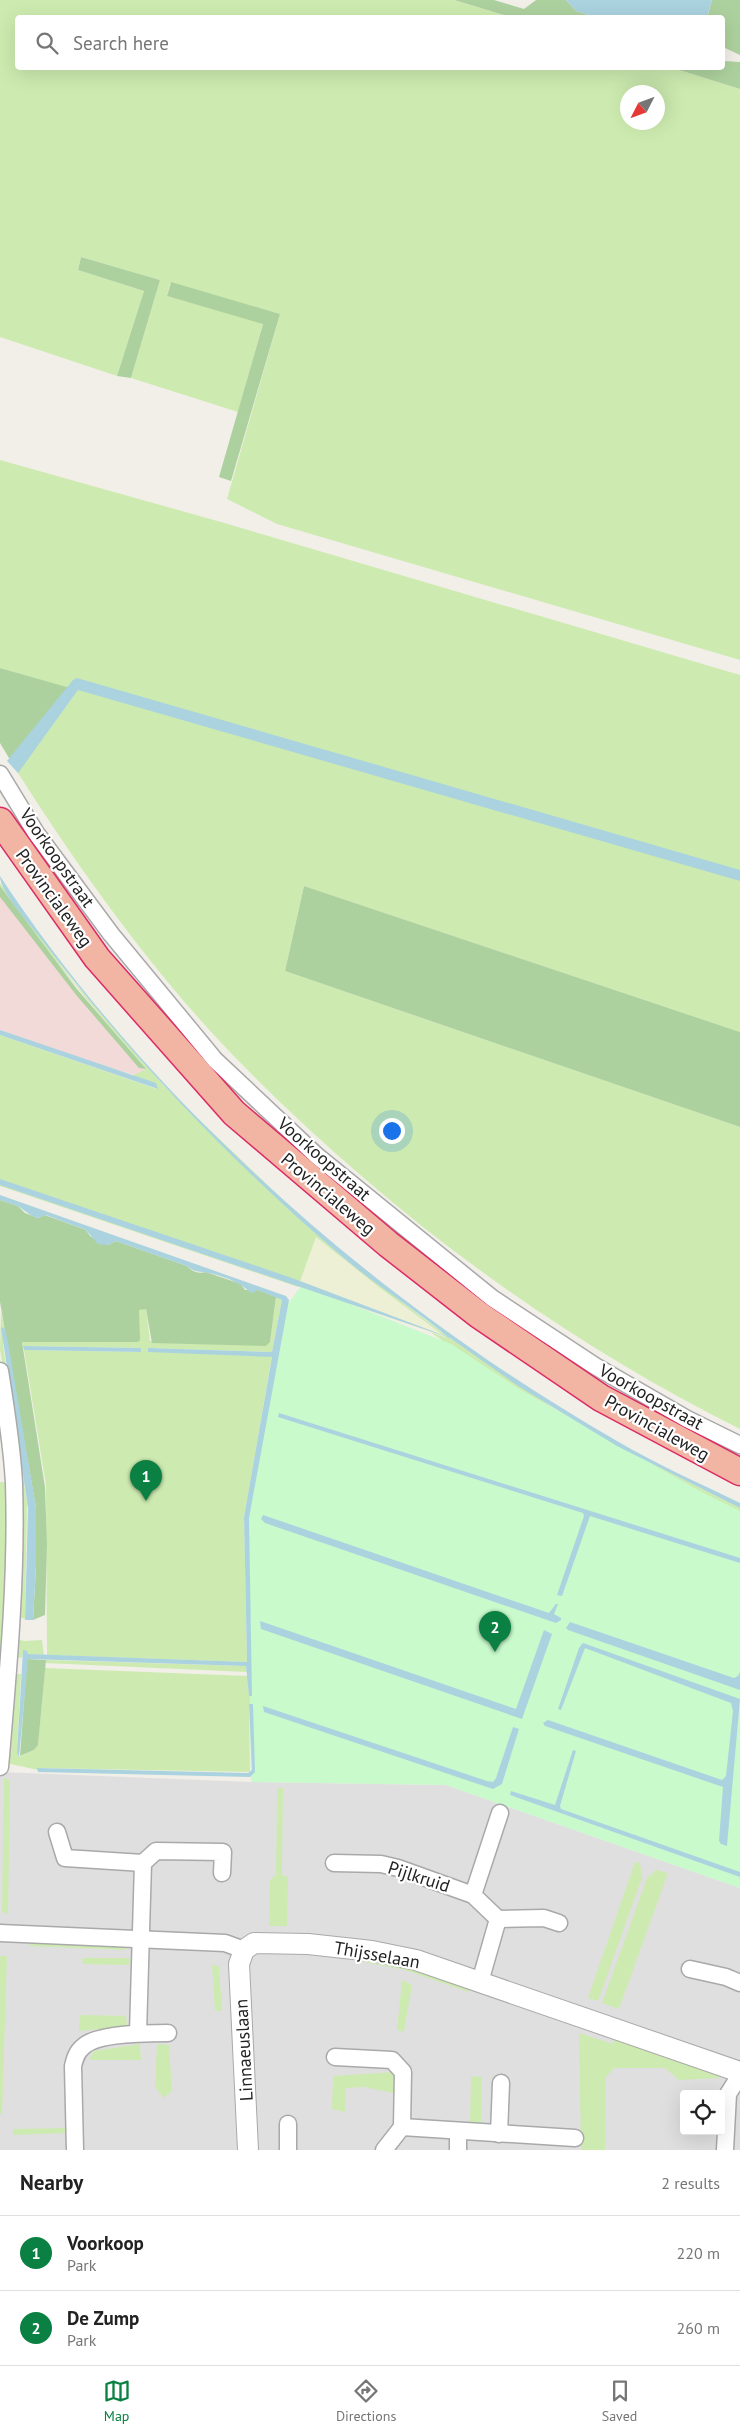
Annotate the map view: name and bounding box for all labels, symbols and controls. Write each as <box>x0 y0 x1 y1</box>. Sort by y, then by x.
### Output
search box <box>15 15 725 70</box>
icon: search <box>33 29 61 57</box>
text: Search here <box>73 31 169 55</box>
north arrow <box>620 85 665 130</box>
street label: Voorkoopstraat <box>14 803 100 912</box>
street label: Provincialeweg <box>11 844 98 951</box>
street label: Voorkoopstraat <box>272 1111 376 1205</box>
your location <box>379 1118 405 1144</box>
street label: Provincialeweg <box>276 1148 380 1240</box>
street label: Voorkoopstraat <box>594 1358 707 1435</box>
street label: Provincialeweg <box>601 1389 714 1466</box>
pin: 1 <box>130 1460 162 1501</box>
pin: 2 <box>479 1611 511 1652</box>
street label: Pijlkruid <box>385 1856 453 1897</box>
street label: Thijsselaan <box>332 1936 422 1973</box>
street label: Linnaeuslaan <box>229 1998 258 2102</box>
map controls <box>680 2090 725 2135</box>
button: locate <box>680 2090 725 2135</box>
text: Nearby <box>20 2169 83 2196</box>
text: 2 results <box>661 2173 720 2193</box>
text: Voorkoop <box>67 2231 144 2255</box>
text: 1 <box>31 2243 41 2263</box>
text: 220 m <box>677 2243 720 2263</box>
text: Park <box>67 2255 96 2275</box>
text: De Zump <box>67 2306 139 2330</box>
text: 2 <box>31 2318 41 2338</box>
text: 260 m <box>677 2318 720 2338</box>
text: Park <box>67 2330 96 2350</box>
tab: Map <box>103 2377 131 2425</box>
tab: Directions <box>336 2377 396 2425</box>
tab: Saved <box>602 2377 637 2425</box>

